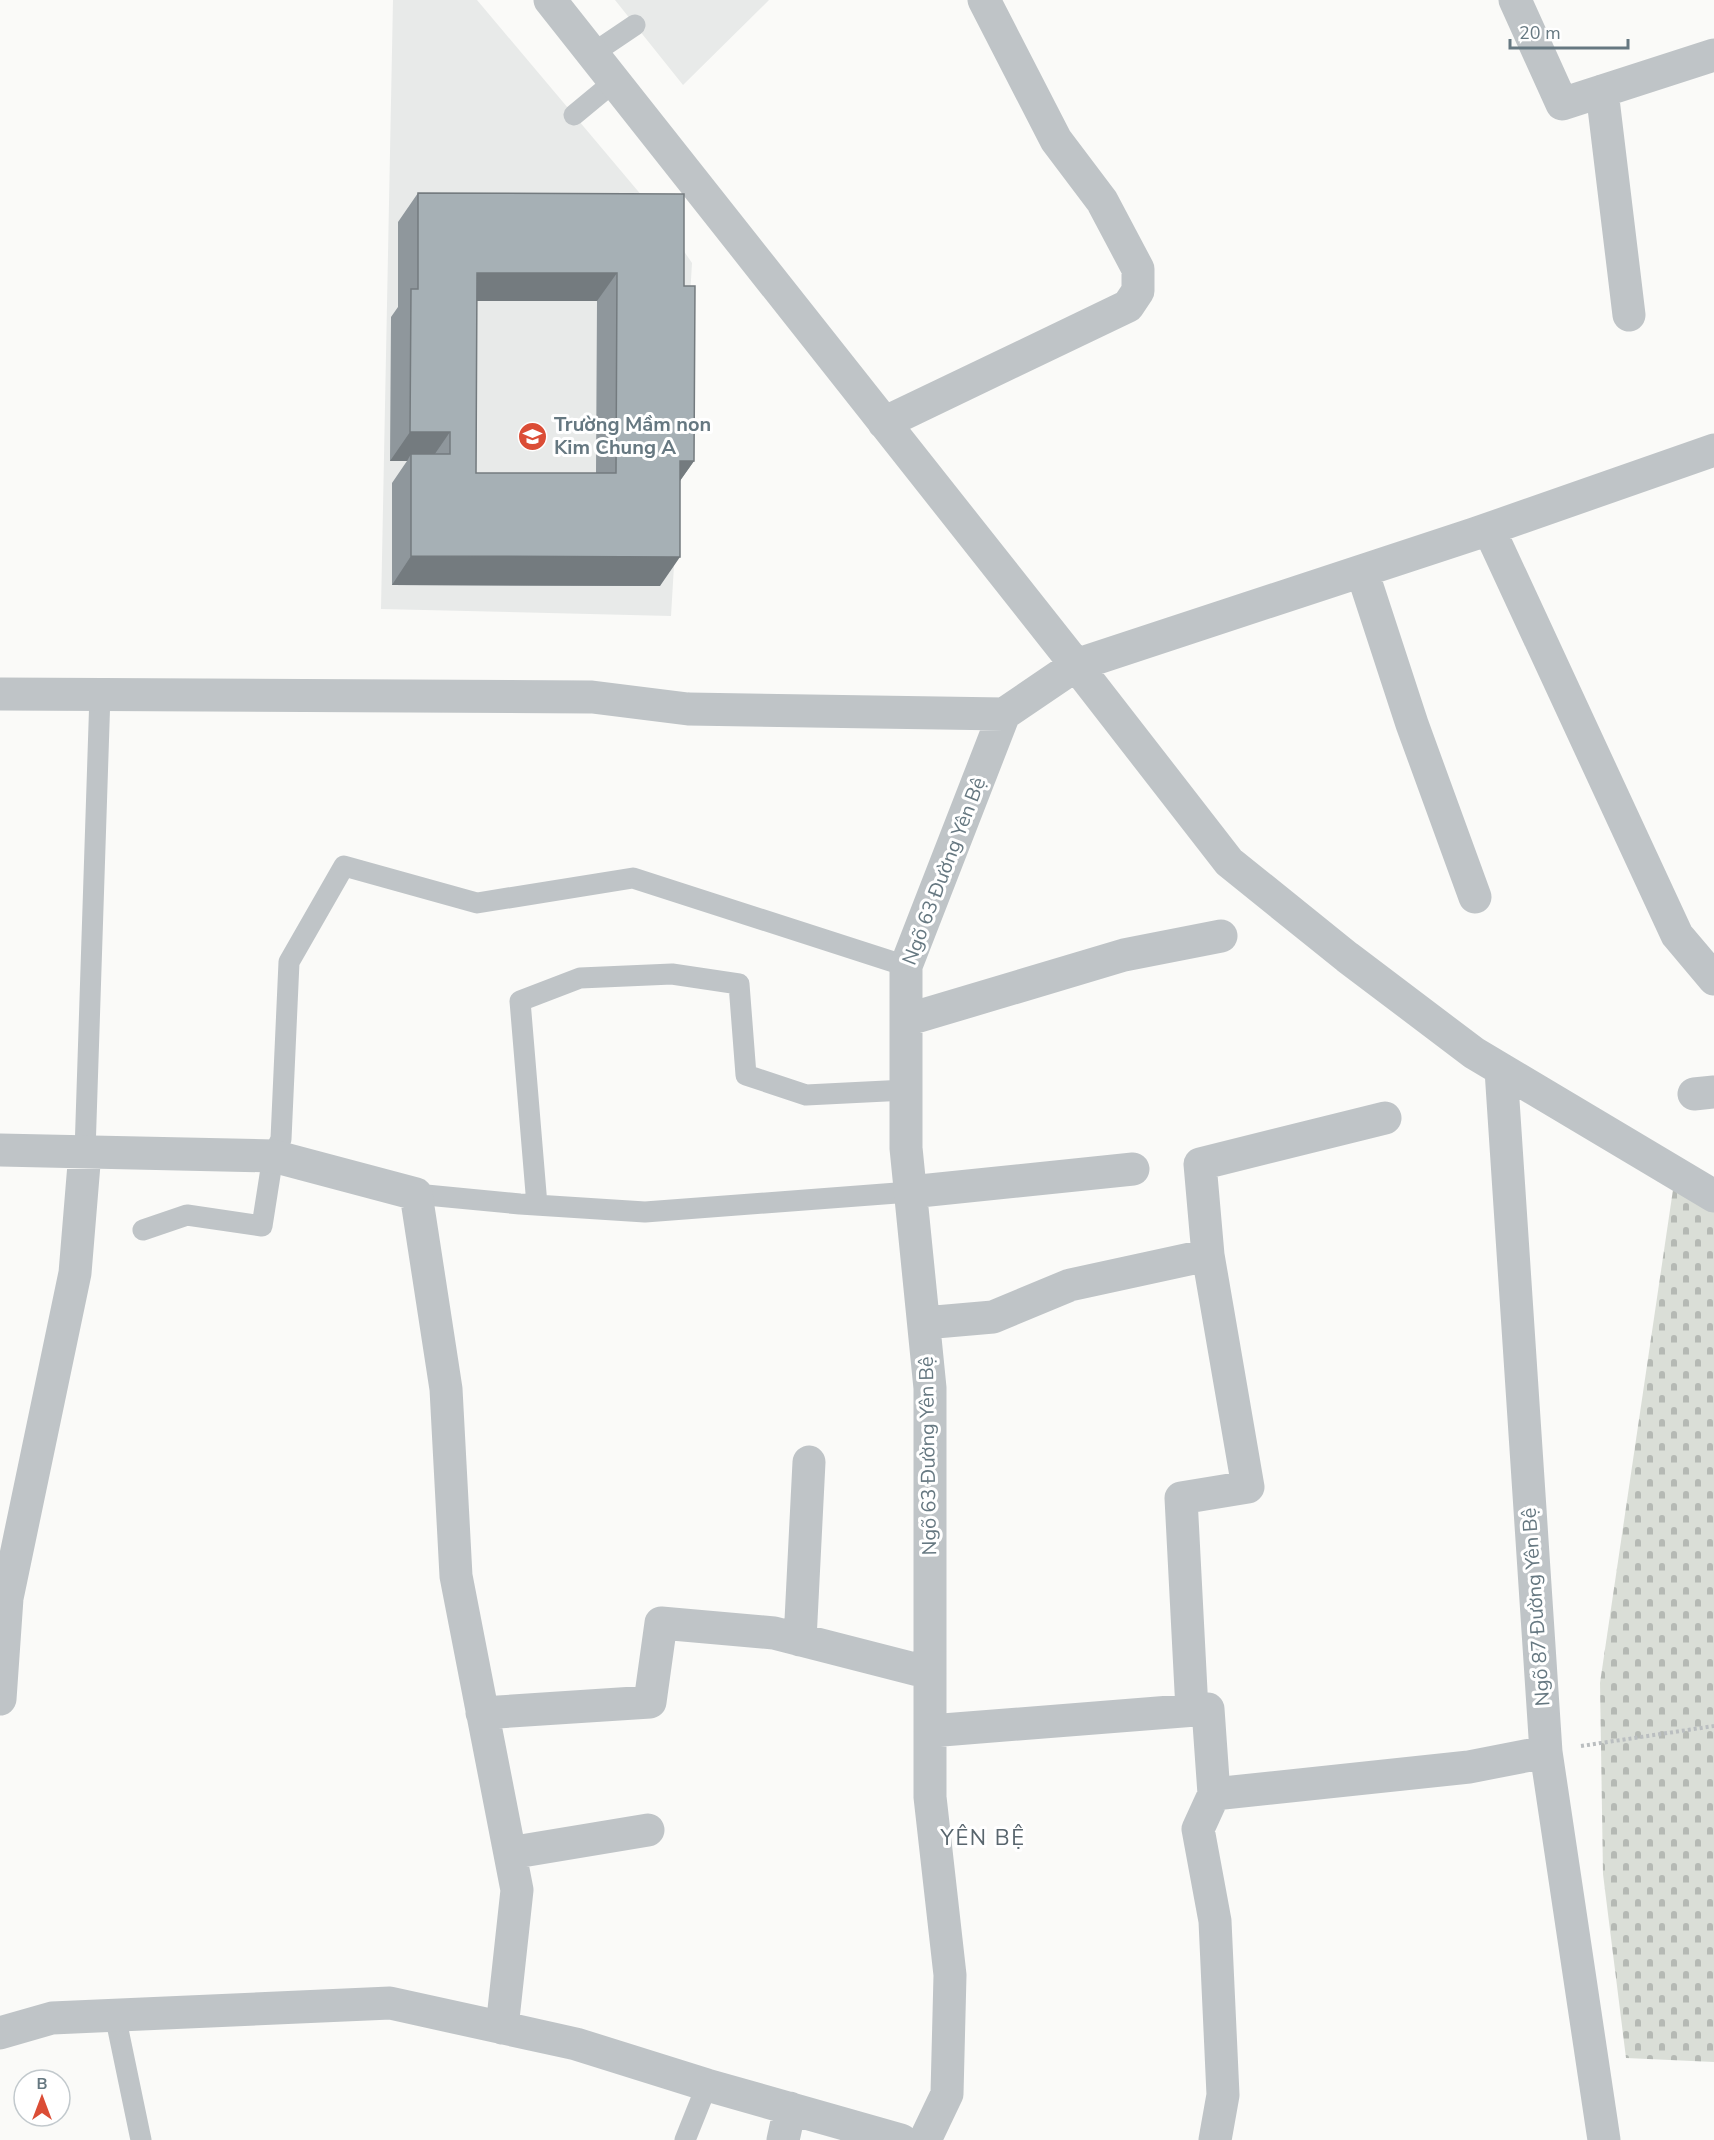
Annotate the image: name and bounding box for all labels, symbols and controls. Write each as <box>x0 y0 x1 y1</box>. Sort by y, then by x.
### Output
scale bar <box>1510 12 1628 50</box>
text: 20 m <box>1519 21 1561 45</box>
place label: Trường Mầm non Kim Chung A <box>554 411 711 461</box>
school or university icon: Trường Mầm non Kim Chung A <box>517 420 549 452</box>
street label: Ngõ 63 Đường Yên Bệ <box>896 773 992 969</box>
street label: Ngõ 63 Đường Yên Bệ <box>913 1356 943 1556</box>
street label: Ngõ 87 Đường Yên Bệ <box>1516 1507 1556 1707</box>
district label: YÊN BỆ <box>940 1823 1025 1853</box>
north arrow <box>12 2068 72 2128</box>
text: B <box>36 2073 48 2095</box>

